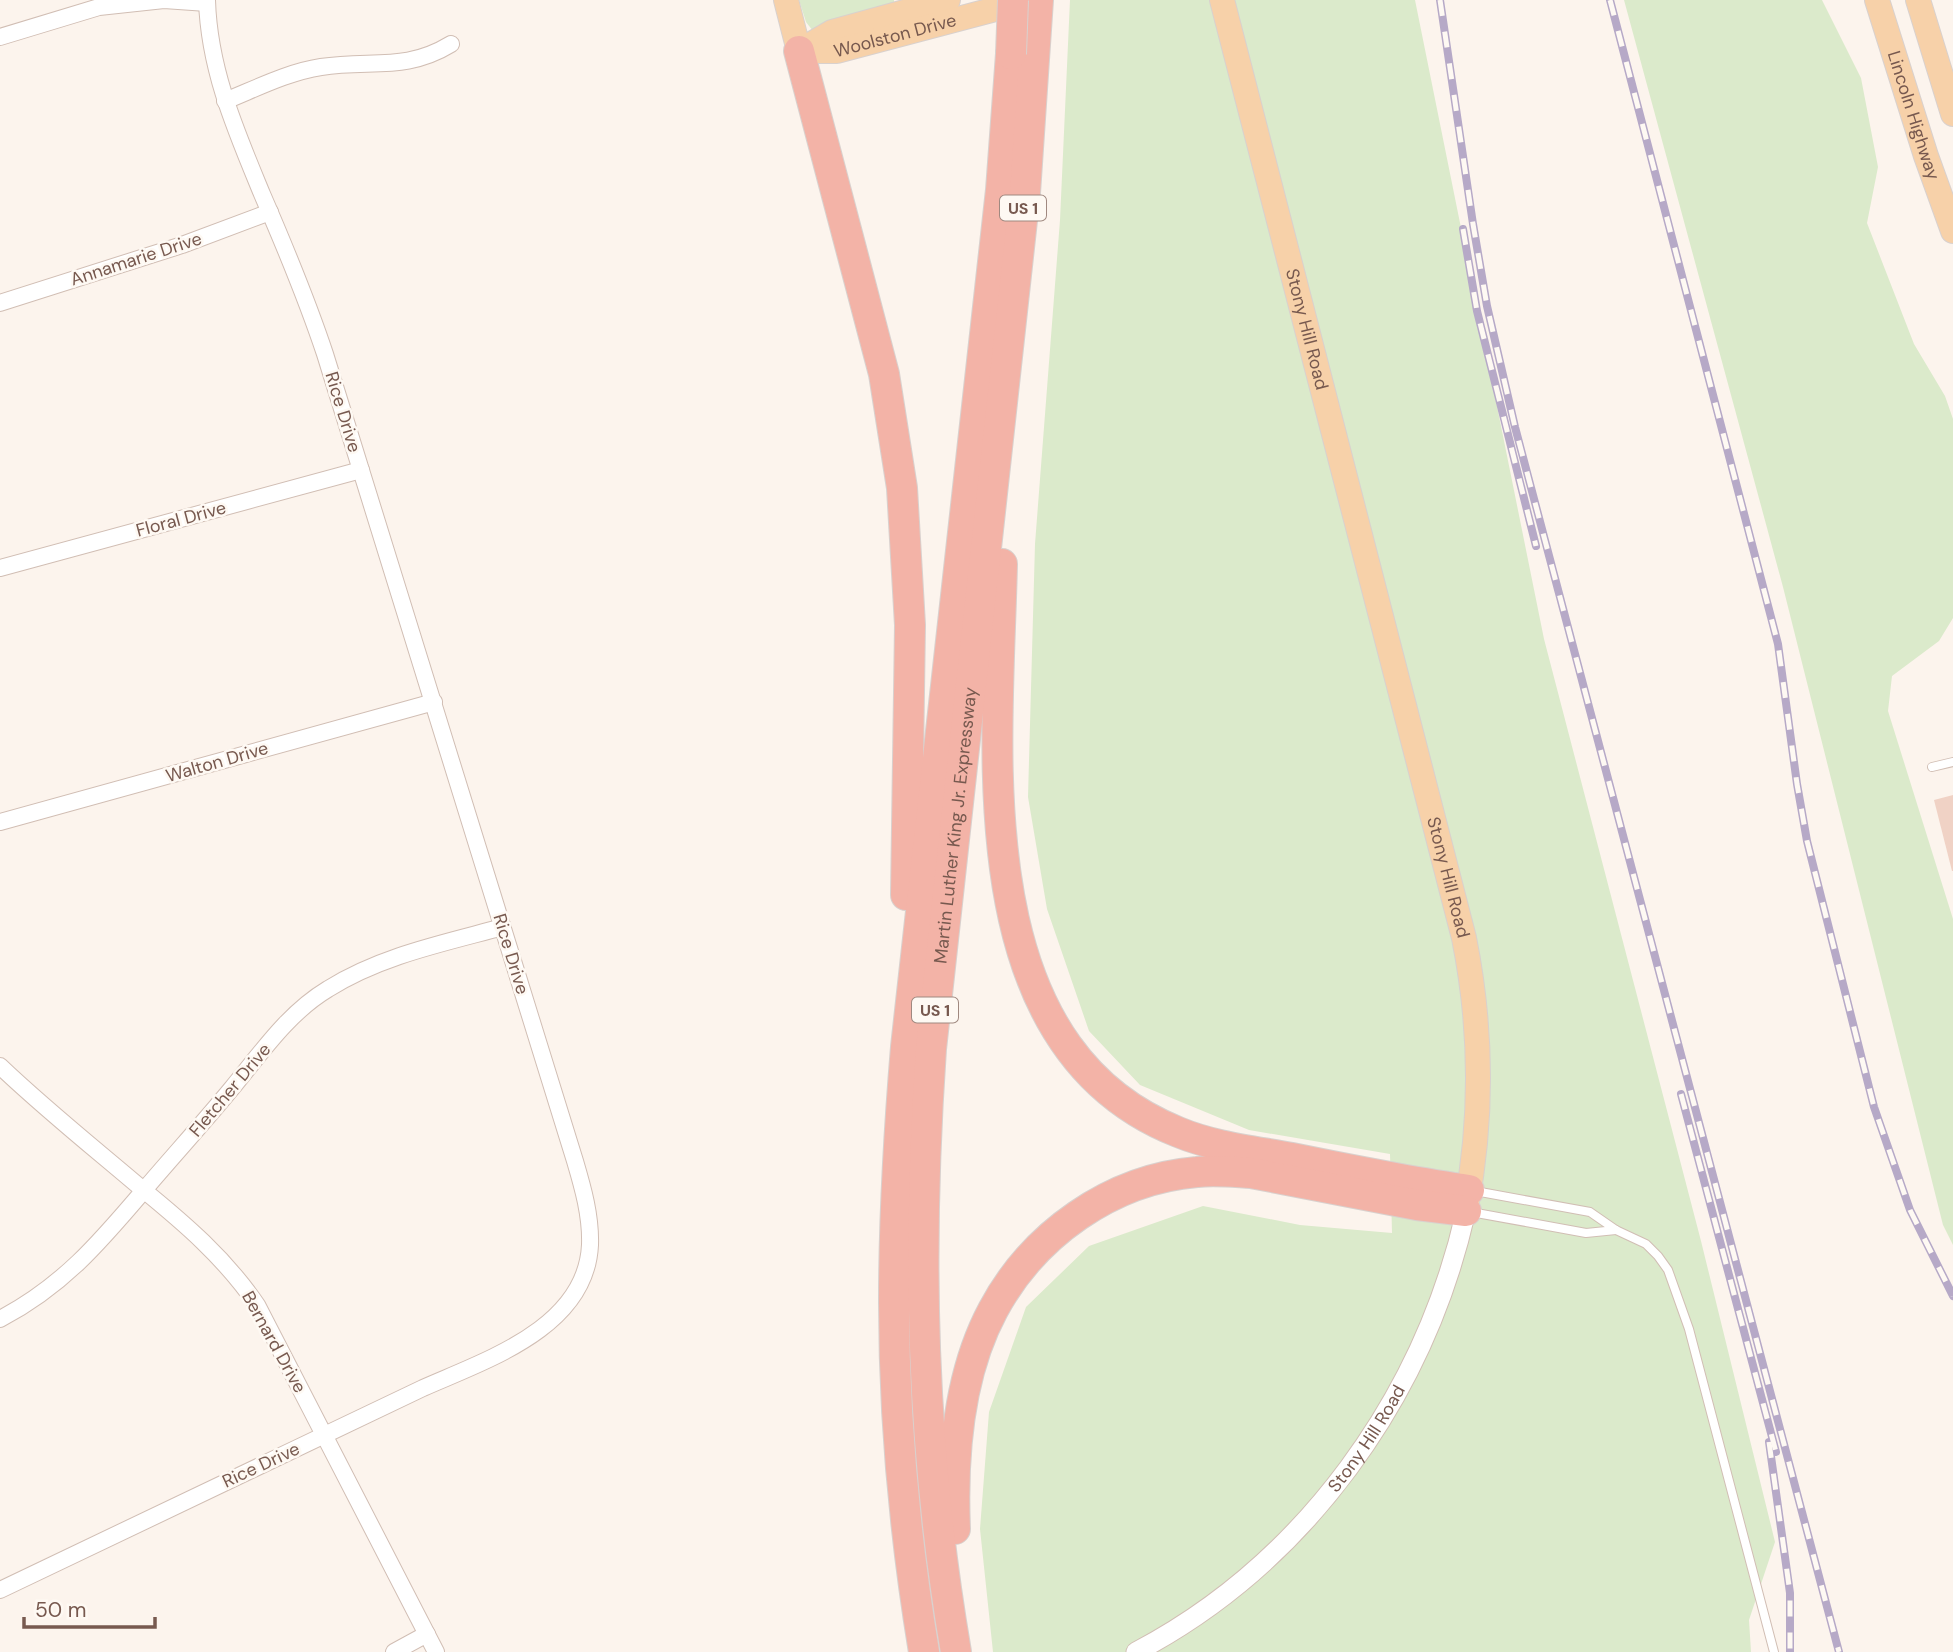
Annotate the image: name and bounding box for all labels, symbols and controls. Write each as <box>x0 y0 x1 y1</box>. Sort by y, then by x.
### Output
street label: Woolston Drive <box>831 8 959 63</box>
street label: Lincoln Highway <box>1882 48 1946 183</box>
road number: US 1 <box>1000 196 1046 220</box>
street label: Annamarie Drive <box>67 226 205 292</box>
street label: Stony Hill Road <box>1280 266 1334 392</box>
street label: Rice Drive <box>319 369 367 455</box>
street label: Floral Drive <box>133 495 229 543</box>
street label: Martin Luther King Jr. Expressway <box>928 686 983 965</box>
street label: Walton Drive <box>163 736 271 788</box>
street label: Stony Hill Road <box>1421 814 1475 940</box>
street label: Rice Drive <box>487 911 535 997</box>
road number: US 1 <box>912 998 958 1022</box>
street label: Fletcher Drive <box>184 1038 276 1142</box>
street label: Bernard Drive <box>236 1287 312 1397</box>
street label: Stony Hill Road <box>1322 1381 1411 1497</box>
street label: Rice Drive <box>218 1437 304 1493</box>
scale bar <box>24 1586 156 1630</box>
text: 50 m <box>35 1596 86 1624</box>

